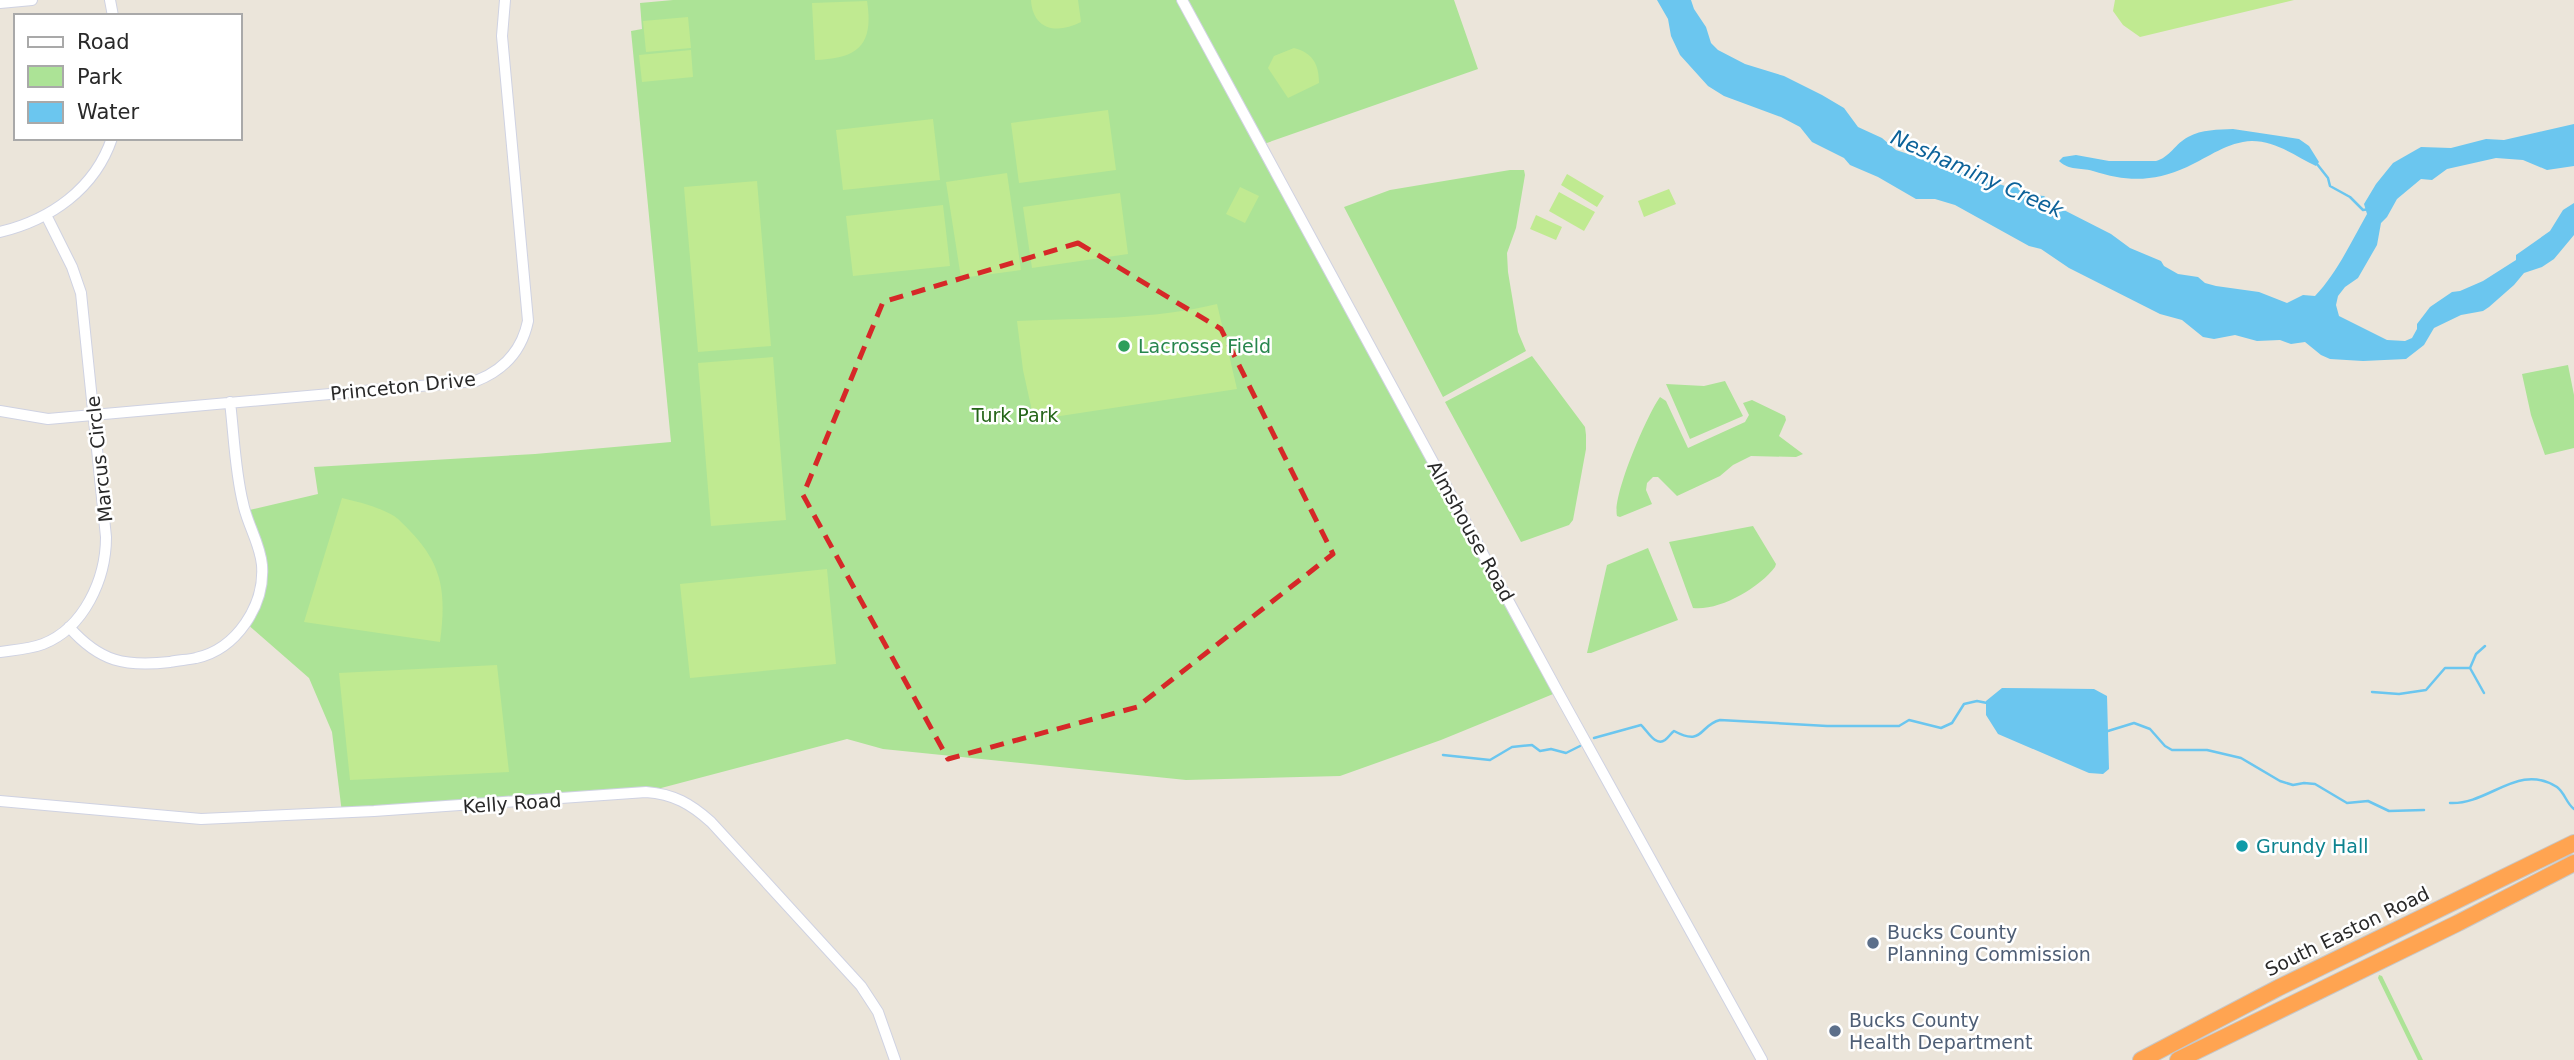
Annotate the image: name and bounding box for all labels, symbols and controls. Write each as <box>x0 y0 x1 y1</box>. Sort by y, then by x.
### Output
legend <box>14 14 242 140</box>
text: Road <box>77 30 130 54</box>
text: Park <box>77 65 123 89</box>
text: Water <box>77 100 139 124</box>
water label: Neshaminy Creek <box>1887 125 2067 223</box>
place label: Lacrosse Field <box>1138 335 1271 357</box>
marker: Lacrosse Field <box>1116 338 1132 354</box>
street label: Princeton Drive <box>329 367 477 405</box>
street label: Marcus Circle <box>81 395 117 523</box>
park label: Turk Park <box>971 404 1058 426</box>
street label: Almshouse Road <box>1423 457 1519 605</box>
street label: Kelly Road <box>462 789 562 817</box>
place label: Grundy Hall <box>2256 835 2368 857</box>
marker: Grundy Hall <box>2234 838 2250 854</box>
street label: South Easton Road <box>2261 882 2433 980</box>
place label: Bucks County Planning Commission <box>1887 921 2091 965</box>
marker: Bucks County Planning Commission <box>1865 935 1881 951</box>
place label: Bucks County Health Department <box>1849 1009 2032 1053</box>
marker: Bucks County Health Department <box>1827 1023 1843 1039</box>

